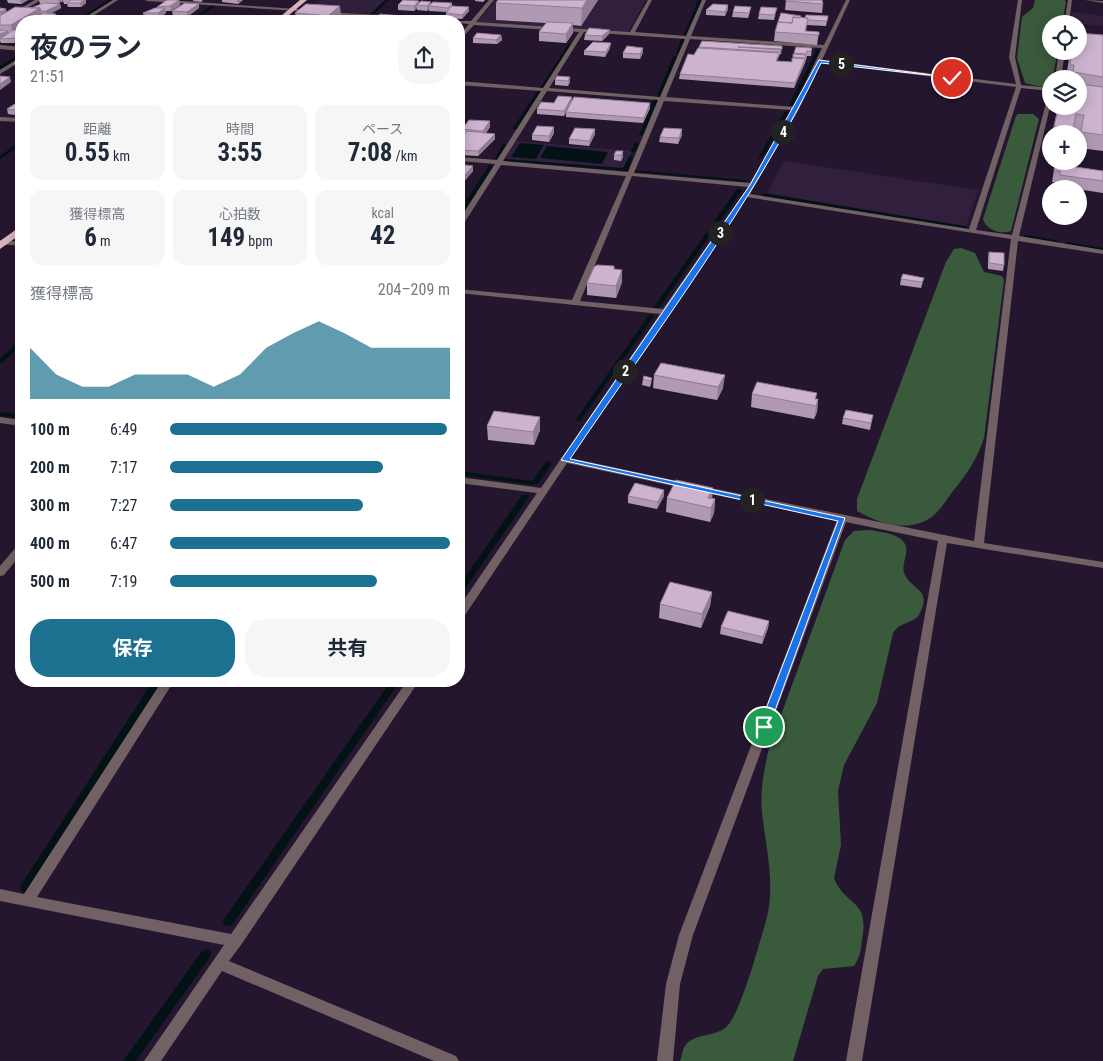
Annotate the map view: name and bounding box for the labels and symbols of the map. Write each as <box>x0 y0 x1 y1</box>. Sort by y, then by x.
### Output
pin: 5 <box>828 52 854 76</box>
pin <box>931 57 973 99</box>
pin: 4 <box>770 120 796 144</box>
pin: 3 <box>708 220 732 246</box>
pin: 2 <box>612 358 638 384</box>
pin: 1 <box>740 488 764 512</box>
pin <box>743 706 785 748</box>

